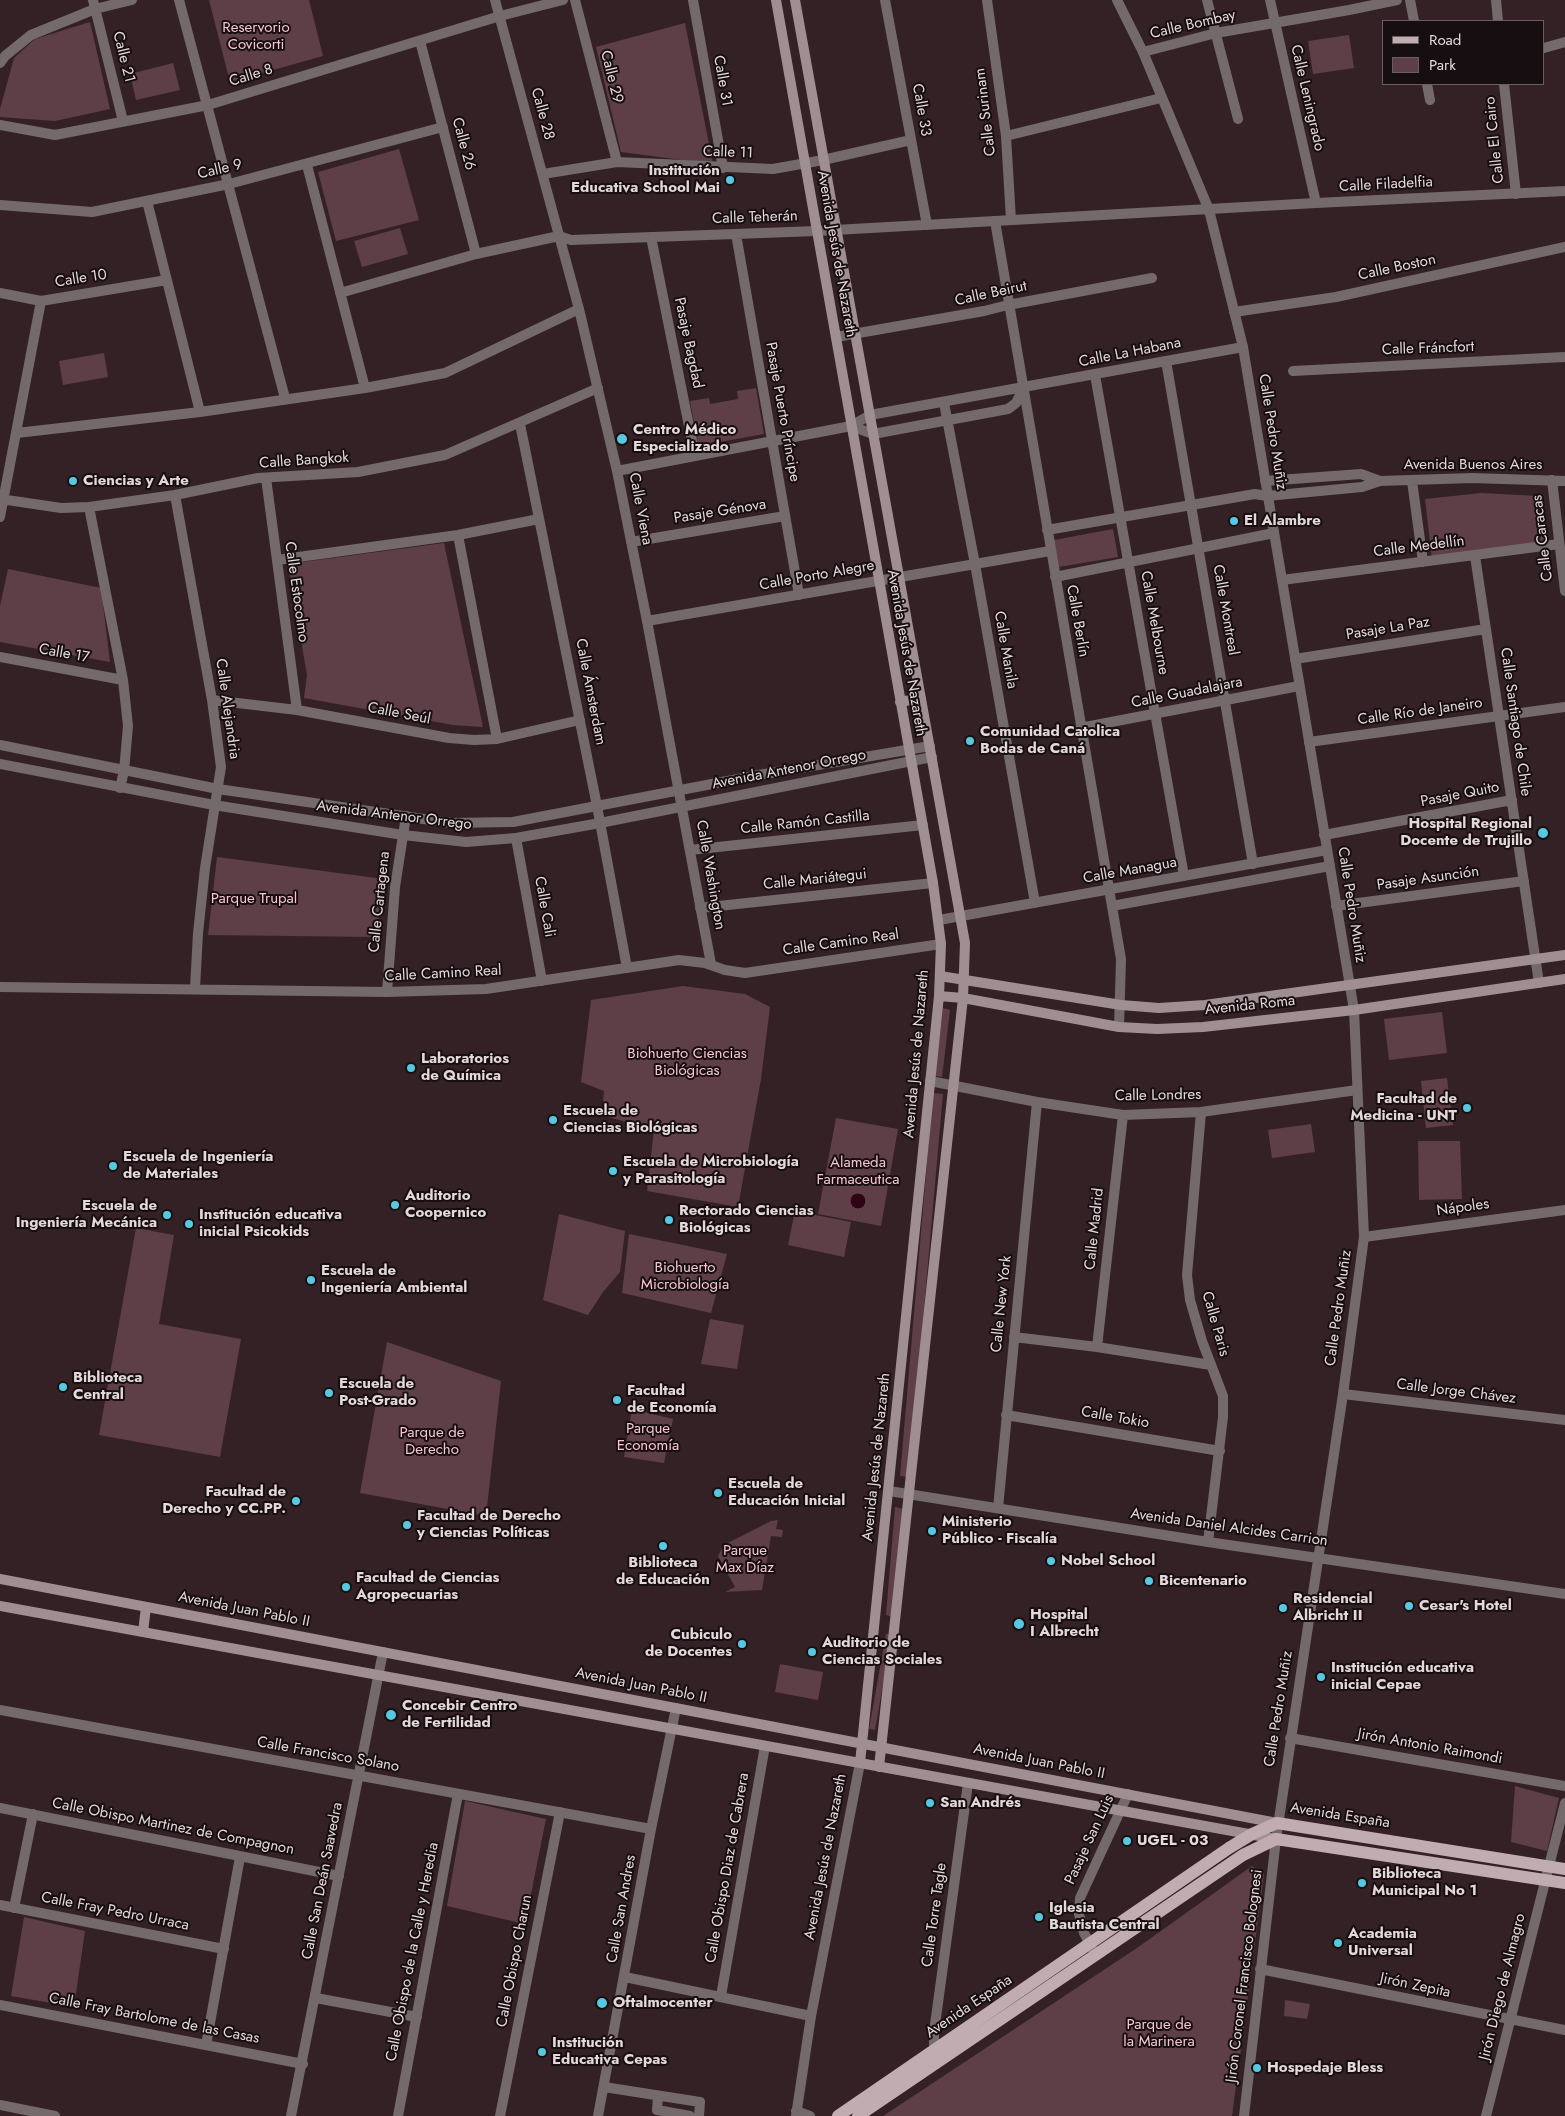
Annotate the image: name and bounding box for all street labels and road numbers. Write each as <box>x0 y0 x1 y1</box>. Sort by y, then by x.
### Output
street label: Calle Bombay <box>1149 6 1237 44</box>
street label: Calle 21 <box>108 30 138 84</box>
street label: Calle Leningrado <box>1286 43 1328 153</box>
street label: Calle 29 <box>596 49 626 105</box>
street label: Calle 31 <box>709 54 735 108</box>
street label: Calle 8 <box>227 61 275 91</box>
street label: Calle Surinam <box>972 67 1000 157</box>
street label: Calle 33 <box>908 82 934 138</box>
street label: Calle 28 <box>526 86 558 142</box>
street label: Calle El Cairo <box>1481 96 1509 184</box>
street label: Calle 26 <box>447 116 479 172</box>
street label: Calle 11 <box>703 143 753 163</box>
street label: Calle 9 <box>196 156 244 184</box>
street label: Avenida Jesús de Nazareth <box>812 169 860 339</box>
street label: Calle Filadelfia <box>1339 174 1433 196</box>
street label: Calle Teherán <box>712 208 798 228</box>
street label: Calle Boston <box>1357 251 1437 285</box>
street label: Calle 10 <box>54 266 108 292</box>
street label: Calle Beirut <box>953 278 1029 310</box>
street label: Pasaje Bagdad <box>670 296 706 390</box>
street label: Calle La Habana <box>1077 334 1183 372</box>
street label: Calle Fráncfort <box>1381 338 1475 360</box>
street label: Pasaje Puerto Príncipe <box>761 341 803 483</box>
street label: Calle Pedro Muñiz <box>1254 373 1290 491</box>
street label: Calle Bangkok <box>259 449 349 473</box>
street label: Avenida Buenos Aires <box>1404 456 1542 474</box>
street label: Calle Viena <box>624 471 656 547</box>
street label: Calle Caracas <box>1529 494 1557 582</box>
street label: Pasaje Génova <box>673 496 767 528</box>
street label: Calle Medellín <box>1373 532 1465 562</box>
street label: Calle Estocolmo <box>280 541 312 643</box>
street label: Calle Porto Alegre <box>758 557 876 595</box>
street label: Calle Montreal <box>1208 563 1242 657</box>
street label: Avenida Jesús de Nazareth <box>882 568 930 738</box>
street label: Calle Melbourne <box>1136 570 1172 676</box>
street label: Calle Berlín <box>1062 583 1092 659</box>
street label: Calle Manila <box>989 610 1021 690</box>
street label: Pasaje La Paz <box>1345 613 1431 645</box>
street label: Calle Ámsterdam <box>571 637 609 747</box>
street label: Calle 17 <box>37 641 91 667</box>
street label: Calle Santiago de Chile <box>1496 647 1534 797</box>
street label: Calle Alejandria <box>211 658 243 760</box>
street label: Calle Guadalajara <box>1130 673 1244 713</box>
street label: Calle Río de Janeiro <box>1356 694 1484 730</box>
street label: Calle Seúl <box>366 699 432 729</box>
street label: Avenida Antenor Orrego <box>710 746 868 794</box>
street label: Pasaje Quito <box>1419 779 1501 811</box>
street label: Avenida Antenor Orrego <box>315 798 473 834</box>
street label: Calle Ramón Castilla <box>740 807 870 839</box>
street label: Calle Washington <box>691 819 729 931</box>
street label: Calle Pedro Muñiz <box>1333 846 1369 964</box>
street label: Calle Cartagena <box>366 851 394 953</box>
street label: Calle Managua <box>1082 854 1178 888</box>
street label: Pasaje Asunción <box>1376 863 1480 895</box>
street label: Calle Mariátegui <box>762 866 868 894</box>
street label: Calle Cali <box>530 875 558 939</box>
street label: Calle Camino Real <box>782 926 900 960</box>
street label: Calle Camino Real <box>384 962 502 986</box>
street label: Avenida Jesús de Nazareth <box>901 969 933 1139</box>
street label: Avenida Roma <box>1204 992 1296 1020</box>
street label: Calle Londres <box>1115 1086 1201 1106</box>
street label: Calle Madrid <box>1082 1187 1108 1271</box>
street label: Nápoles <box>1436 1195 1490 1221</box>
street label: Calle Pedro Muñiz <box>1322 1249 1356 1367</box>
street label: Calle New York <box>988 1255 1016 1353</box>
street label: Calle Paris <box>1197 1289 1233 1359</box>
street label: Avenida Jesús de Nazareth <box>859 1372 895 1542</box>
street label: Calle Jorge Chávez <box>1395 1376 1517 1408</box>
street label: Calle Tokio <box>1079 1403 1151 1433</box>
street label: Avenida Daniel Alcides Carrion <box>1129 1505 1329 1551</box>
street label: Avenida Juan Pablo II <box>177 1588 311 1632</box>
street label: Calle Pedro Muñiz <box>1261 1650 1297 1768</box>
street label: Avenida Juan Pablo II <box>574 1664 708 1708</box>
street label: Jirón Antonio Raimondi <box>1356 1725 1504 1769</box>
street label: Calle Francisco Solano <box>255 1734 401 1776</box>
street label: Avenida Juan Pablo II <box>972 1740 1106 1784</box>
street label: Calle Obispo Diaz de Cabrera <box>702 1772 754 1964</box>
street label: Avenida Jesús de Nazareth <box>801 1772 851 1942</box>
street label: Pasaje San Luis <box>1061 1793 1119 1887</box>
street label: Calle Obispo Martinez de Compagnon <box>50 1795 296 1859</box>
street label: Avenida España <box>1289 1799 1391 1833</box>
street label: Calle San Deán Saavedra <box>299 1801 347 1961</box>
street label: Calle Obispo de la Calle y Heredia <box>383 1841 443 2063</box>
street label: Calle San Andres <box>604 1854 640 1964</box>
street label: Calle Torre Tagle <box>919 1862 951 1968</box>
street label: Jirón Coronel Francisco Bolognesi <box>1223 1868 1267 2084</box>
street label: Calle Fray Pedro Urraca <box>40 1889 190 1935</box>
street label: Calle Obispo Charun <box>493 1893 537 2029</box>
street label: Jirón Diego de Almagro <box>1476 1912 1530 2062</box>
street label: Jirón Zepita <box>1378 1970 1452 2002</box>
street label: Avenida España <box>922 1971 1016 2043</box>
street label: Calle Fray Bartolome de las Casas <box>47 1990 261 2048</box>

